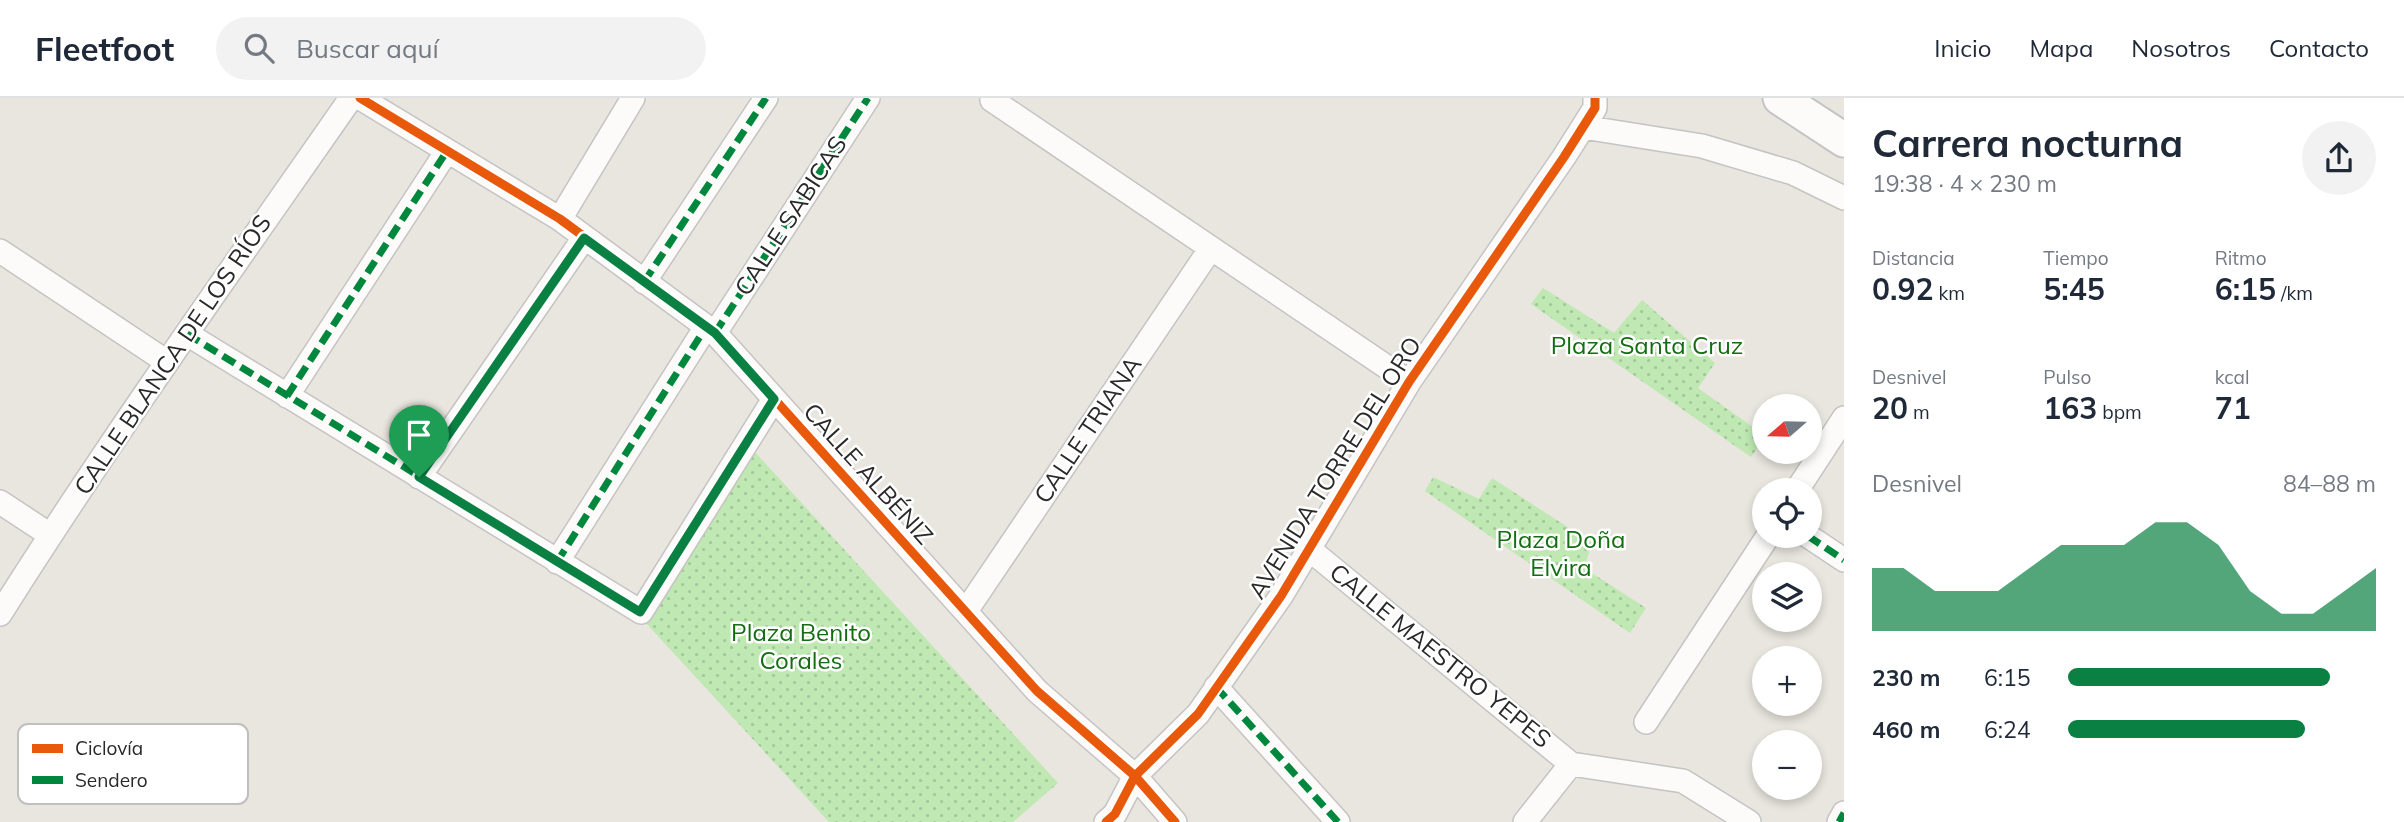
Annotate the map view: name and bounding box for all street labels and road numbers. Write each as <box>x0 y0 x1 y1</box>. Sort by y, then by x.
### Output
street label: CALLE SABICAS <box>728 130 853 301</box>
street label: CALLE BLANCA DE LOS RÍOS <box>67 209 277 500</box>
street label: AVENIDA TORRE DEL ORO <box>1241 331 1427 604</box>
street label: CALLE TRIANA <box>1027 350 1148 509</box>
street label: CALLE ALBÉNIZ <box>797 396 940 550</box>
street label: CALLE MAESTRO YEPES <box>1324 557 1557 754</box>

